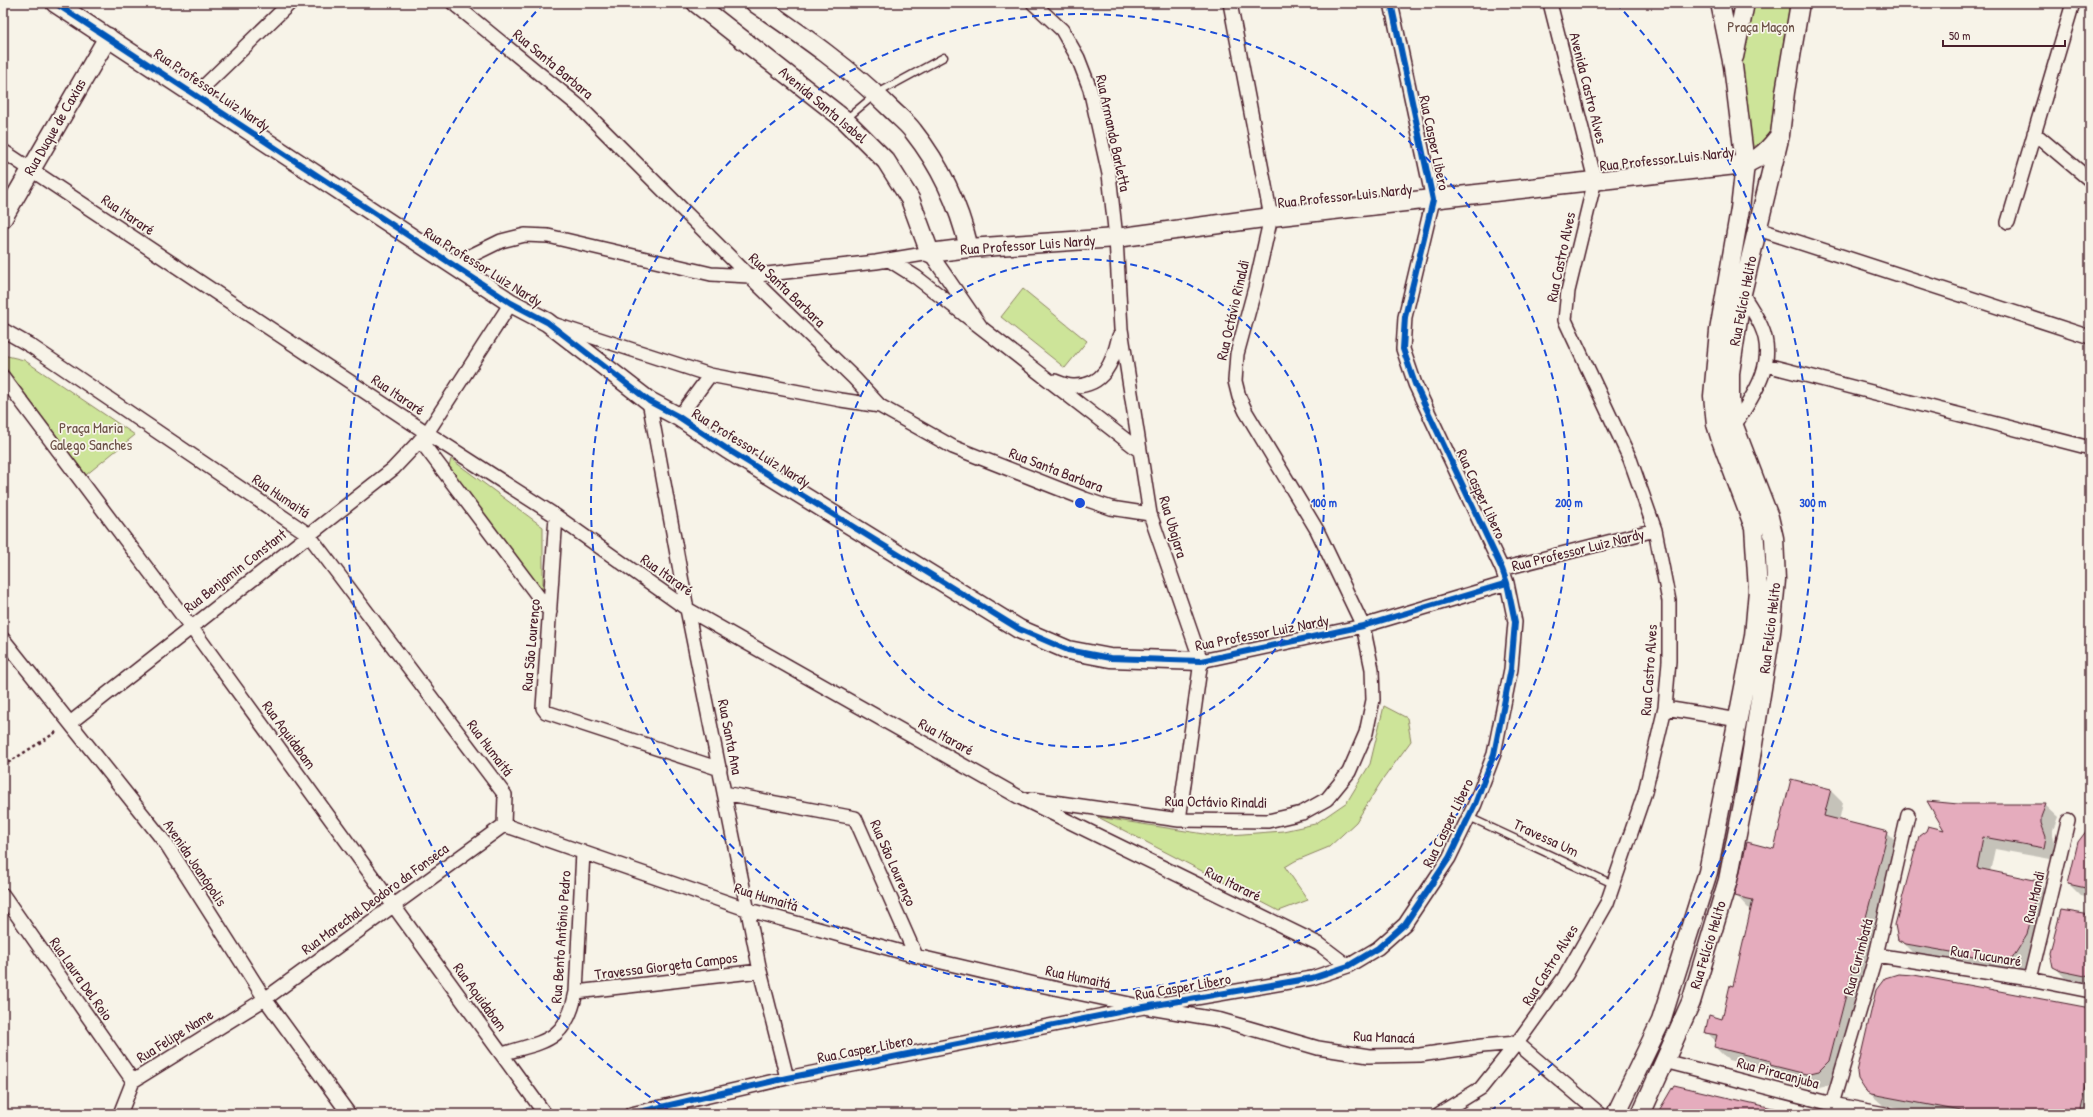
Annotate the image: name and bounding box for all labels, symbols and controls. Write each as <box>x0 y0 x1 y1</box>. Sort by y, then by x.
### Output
park label: Praça Maçon <box>1727 16 1795 37</box>
scale bar <box>1943 22 2065 48</box>
street label: Rua Santa Barbara <box>509 24 598 104</box>
text: 50 m <box>1949 27 1970 44</box>
street label: Avenida Castro Alves <box>1565 30 1613 146</box>
street label: Rua Professor Luiz Nardy <box>150 43 275 136</box>
street label: Avenida Santa Isabel <box>774 61 872 148</box>
street label: Rua Armando Barletta <box>1091 73 1136 193</box>
street label: Rua Duque de Caxias <box>18 74 91 179</box>
street label: Rua Casper Libero <box>1414 93 1455 192</box>
street label: Rua Professor Luis Nardy <box>1599 141 1735 176</box>
street label: Rua Professor Luis Nardy <box>1277 178 1413 213</box>
street label: Rua Itararé <box>97 189 159 240</box>
street label: Rua Castro Alves <box>1541 210 1580 304</box>
street label: Rua Professor Luiz Nardy <box>420 222 546 312</box>
street label: Rua Professor Luis Nardy <box>960 229 1096 260</box>
street label: Rua Santa Barbara <box>744 248 830 332</box>
street label: Rua Felício Helito <box>1723 254 1762 348</box>
street label: Rua Octávio Rinaldi <box>1211 258 1254 362</box>
street label: Rua Itararé <box>367 369 429 420</box>
street label: Rua Professor Luiz Nardy <box>688 403 814 493</box>
park label: Praça Maria Galego Sanches <box>50 417 133 455</box>
street label: Rua Santa Barbara <box>1006 442 1106 497</box>
street label: Rua Casper Libero <box>1452 446 1511 542</box>
street label: Rua Humaitá <box>248 469 314 523</box>
street label: Rua Ubajara <box>1154 493 1193 560</box>
text: 100 m <box>1311 494 1337 511</box>
text: 200 m <box>1555 494 1583 511</box>
text: 300 m <box>1799 494 1827 511</box>
centre of rings <box>1073 496 1087 510</box>
street label: Rua Benjamin Constant <box>179 523 291 618</box>
street label: Rua Professor Luiz Nardy <box>1509 523 1646 576</box>
street label: Rua Itararé <box>637 549 698 600</box>
street label: Rua Felício Helito <box>1754 581 1785 675</box>
street label: Rua São Lourenço <box>516 598 545 692</box>
street label: Rua Professor Luiz Nardy <box>1193 609 1331 656</box>
street label: Rua Castro Alves <box>1635 623 1662 716</box>
street label: Rua Aquidabam <box>257 696 321 773</box>
street label: Rua Santa Ana <box>713 698 748 776</box>
street label: Rua Itararé <box>915 713 978 760</box>
street label: Rua Humaitá <box>462 715 519 780</box>
street label: Rua Casper Libero <box>1417 775 1478 871</box>
street label: Rua Octávio Rinaldi <box>1165 790 1267 813</box>
street label: Travessa Um <box>1510 813 1582 862</box>
street label: Avenida Joanópolis <box>159 815 232 910</box>
street label: Rua São Lourenço <box>865 816 922 909</box>
street label: Rua Marechal Deodoro da Fonseca <box>297 838 453 959</box>
street label: Rua Itararé <box>1202 861 1265 906</box>
street label: Rua Mandi <box>2017 869 2050 925</box>
street label: Rua Bento Antônio Pedro <box>545 870 576 1004</box>
street label: Rua Humaitá <box>732 877 801 916</box>
street label: Rua Felício Helito <box>1684 898 1731 992</box>
street label: Rua Curimbatá <box>1837 916 1878 998</box>
street label: Rua Castro Alves <box>1516 920 1583 1009</box>
street label: Rua Laura Del Roio <box>45 933 118 1025</box>
street label: Rua Tucunaré <box>1949 940 2023 971</box>
street label: Travessa Giorgeta Campos <box>593 946 739 985</box>
street label: Rua Aquidabam <box>448 958 512 1035</box>
street label: Rua Humaitá <box>1044 959 1113 994</box>
street label: Rua Casper Libero <box>1134 968 1232 1005</box>
street label: Rua Felipe Name <box>132 1004 217 1068</box>
street label: Rua Manacá <box>1353 1025 1415 1048</box>
street label: Rua Casper Libero <box>816 1029 914 1068</box>
street label: Rua Piracanjuba <box>1735 1051 1822 1094</box>

